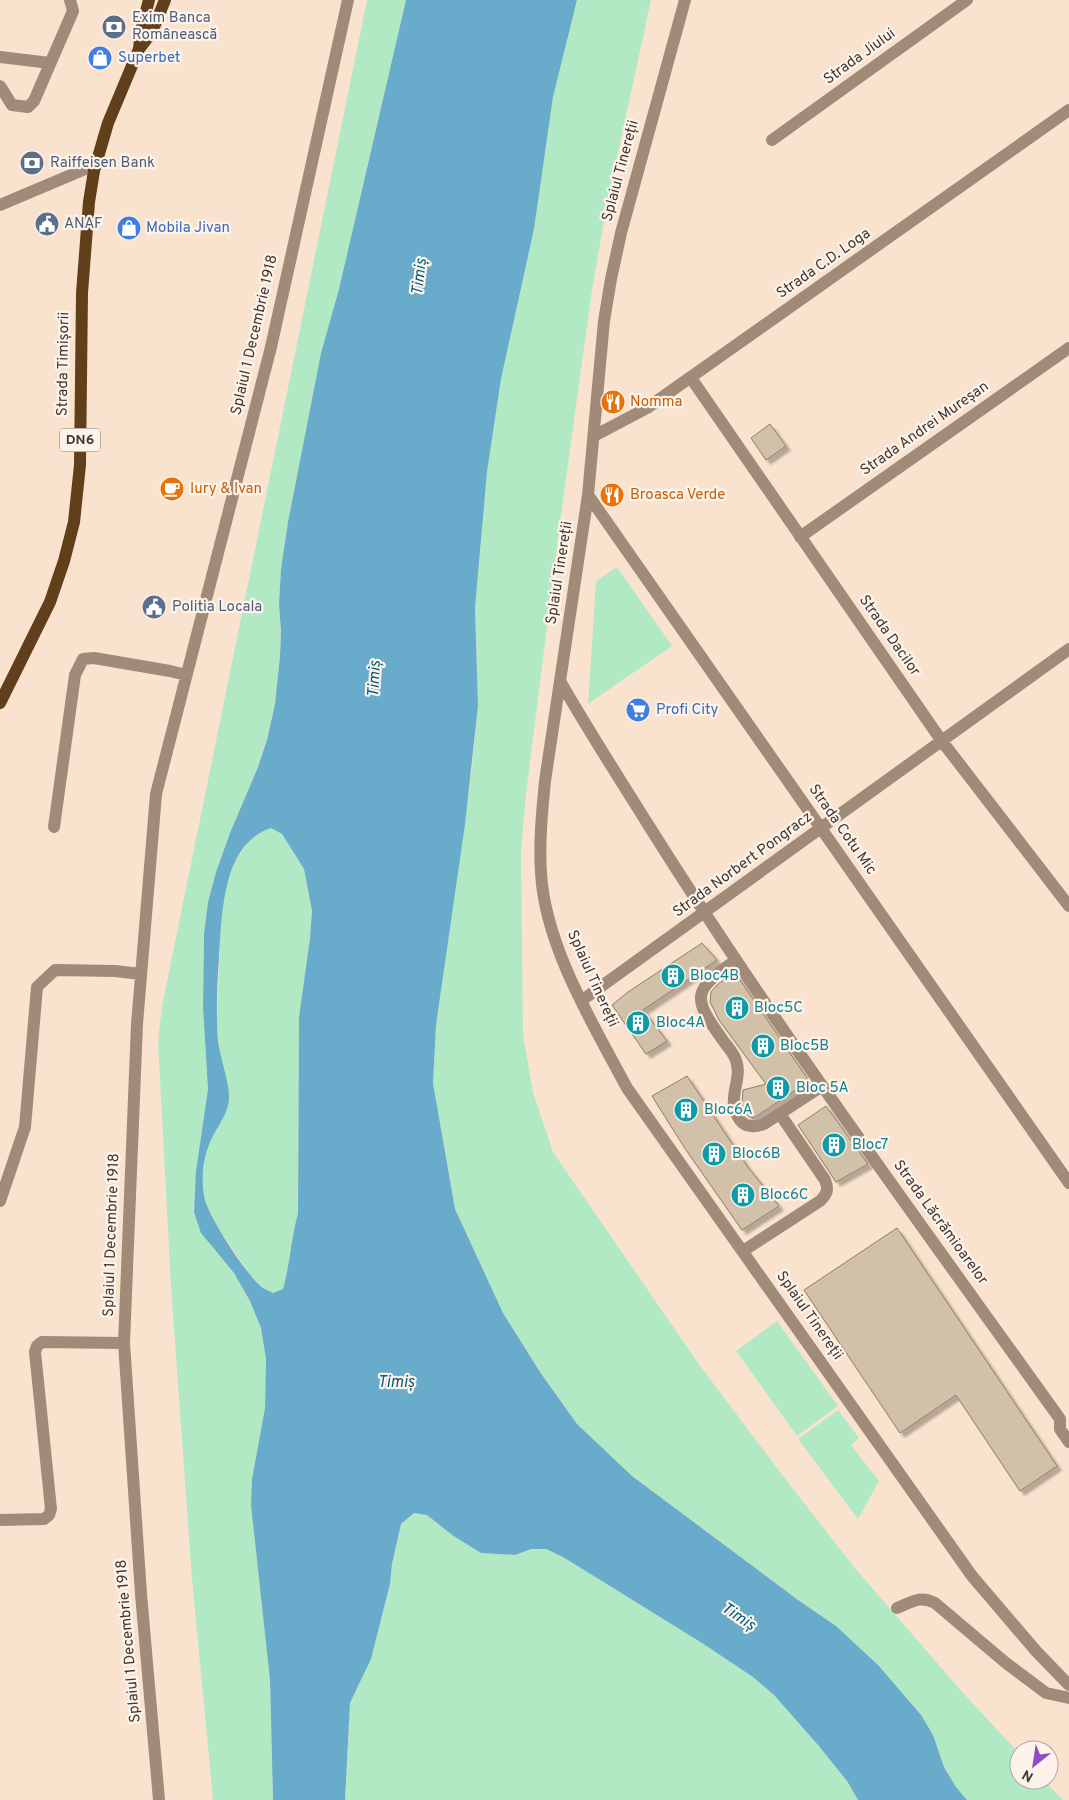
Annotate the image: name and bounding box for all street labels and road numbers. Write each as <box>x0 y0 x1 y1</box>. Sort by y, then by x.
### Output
street label: Strada Jiului <box>820 25 900 89</box>
street label: Splaiul Tinereții <box>598 118 644 224</box>
street label: Strada C.D. Loga <box>773 225 875 303</box>
street label: Splaiul 1 Decembrie 1918 <box>227 253 283 417</box>
street label: Strada Timișorii <box>54 312 74 416</box>
street label: Strada Andrei Mureșan <box>857 378 993 480</box>
road number: DN6 <box>60 428 100 452</box>
street label: Splaiul Tinereții <box>542 520 578 626</box>
street label: Strada Dacilor <box>854 592 924 680</box>
street label: Strada Cotu Mic <box>804 781 880 879</box>
street label: Strada Norbert Pongracz <box>670 808 816 922</box>
street label: Splaiul Tinereții <box>562 928 622 1030</box>
street label: Splaiul 1 Decembrie 1918 <box>100 1153 124 1317</box>
street label: Strada Lăcrămioarelor <box>888 1157 992 1289</box>
street label: Splaiul Tinereții <box>771 1268 847 1364</box>
street label: Splaiul 1 Decembrie 1918 <box>112 1559 146 1723</box>

